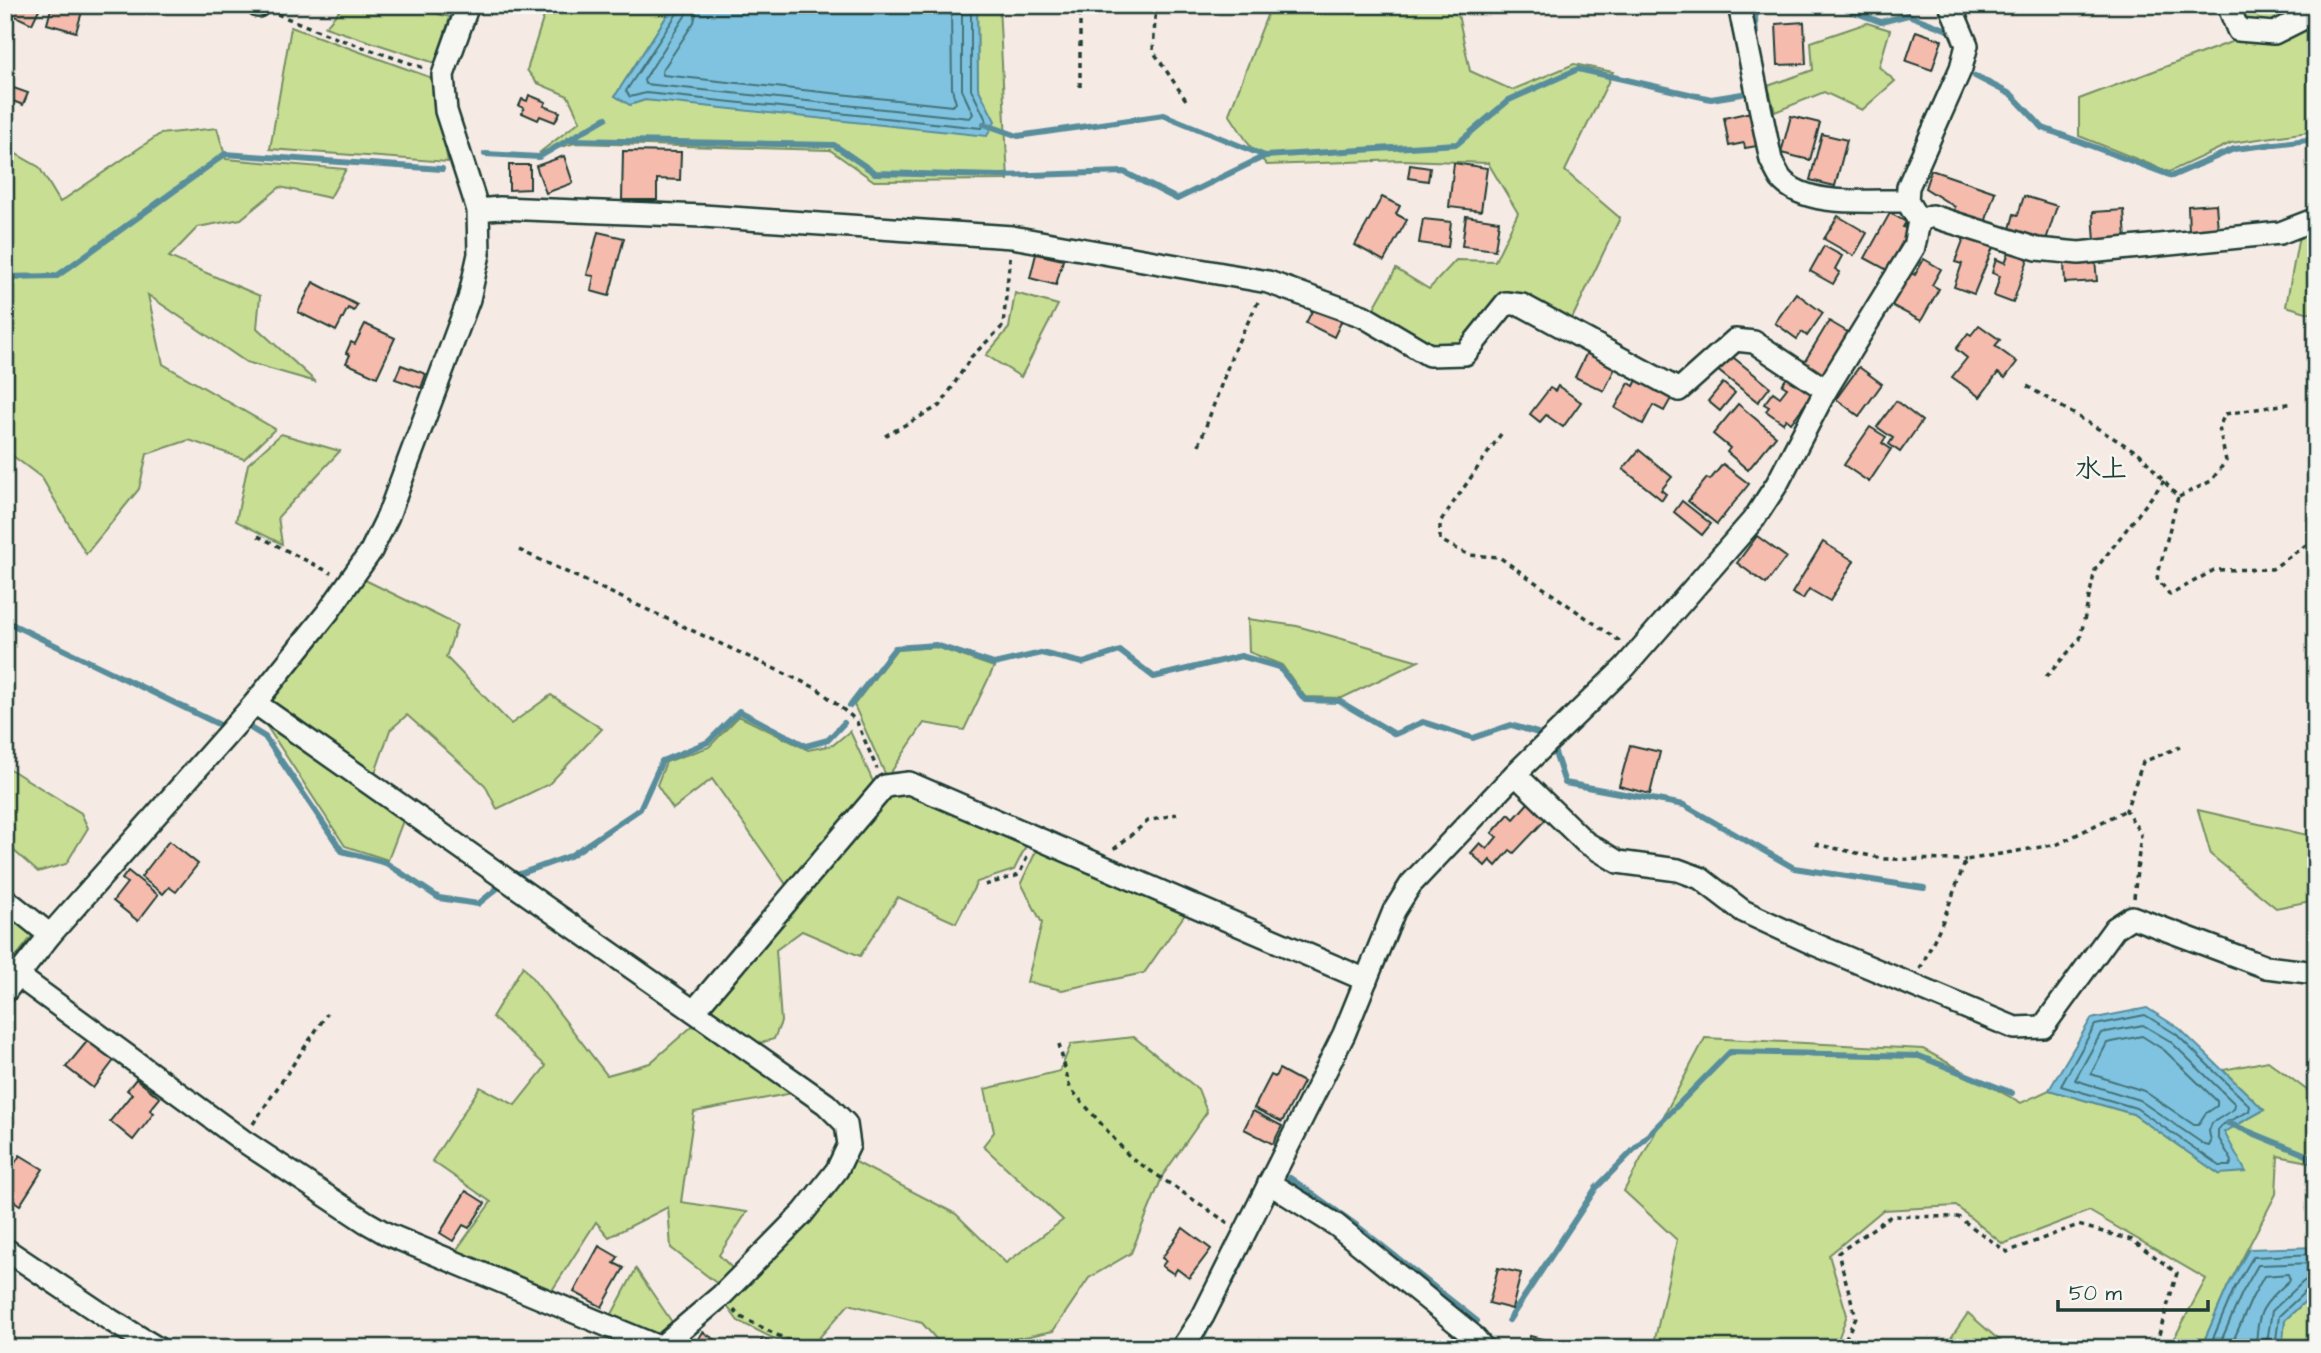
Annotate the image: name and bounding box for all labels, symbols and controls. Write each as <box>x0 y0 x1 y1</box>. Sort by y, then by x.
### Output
district label: 水上 <box>2075 451 2127 487</box>
scale bar <box>2058 1269 2209 1313</box>
text: 50 m <box>2069 1279 2123 1308</box>

